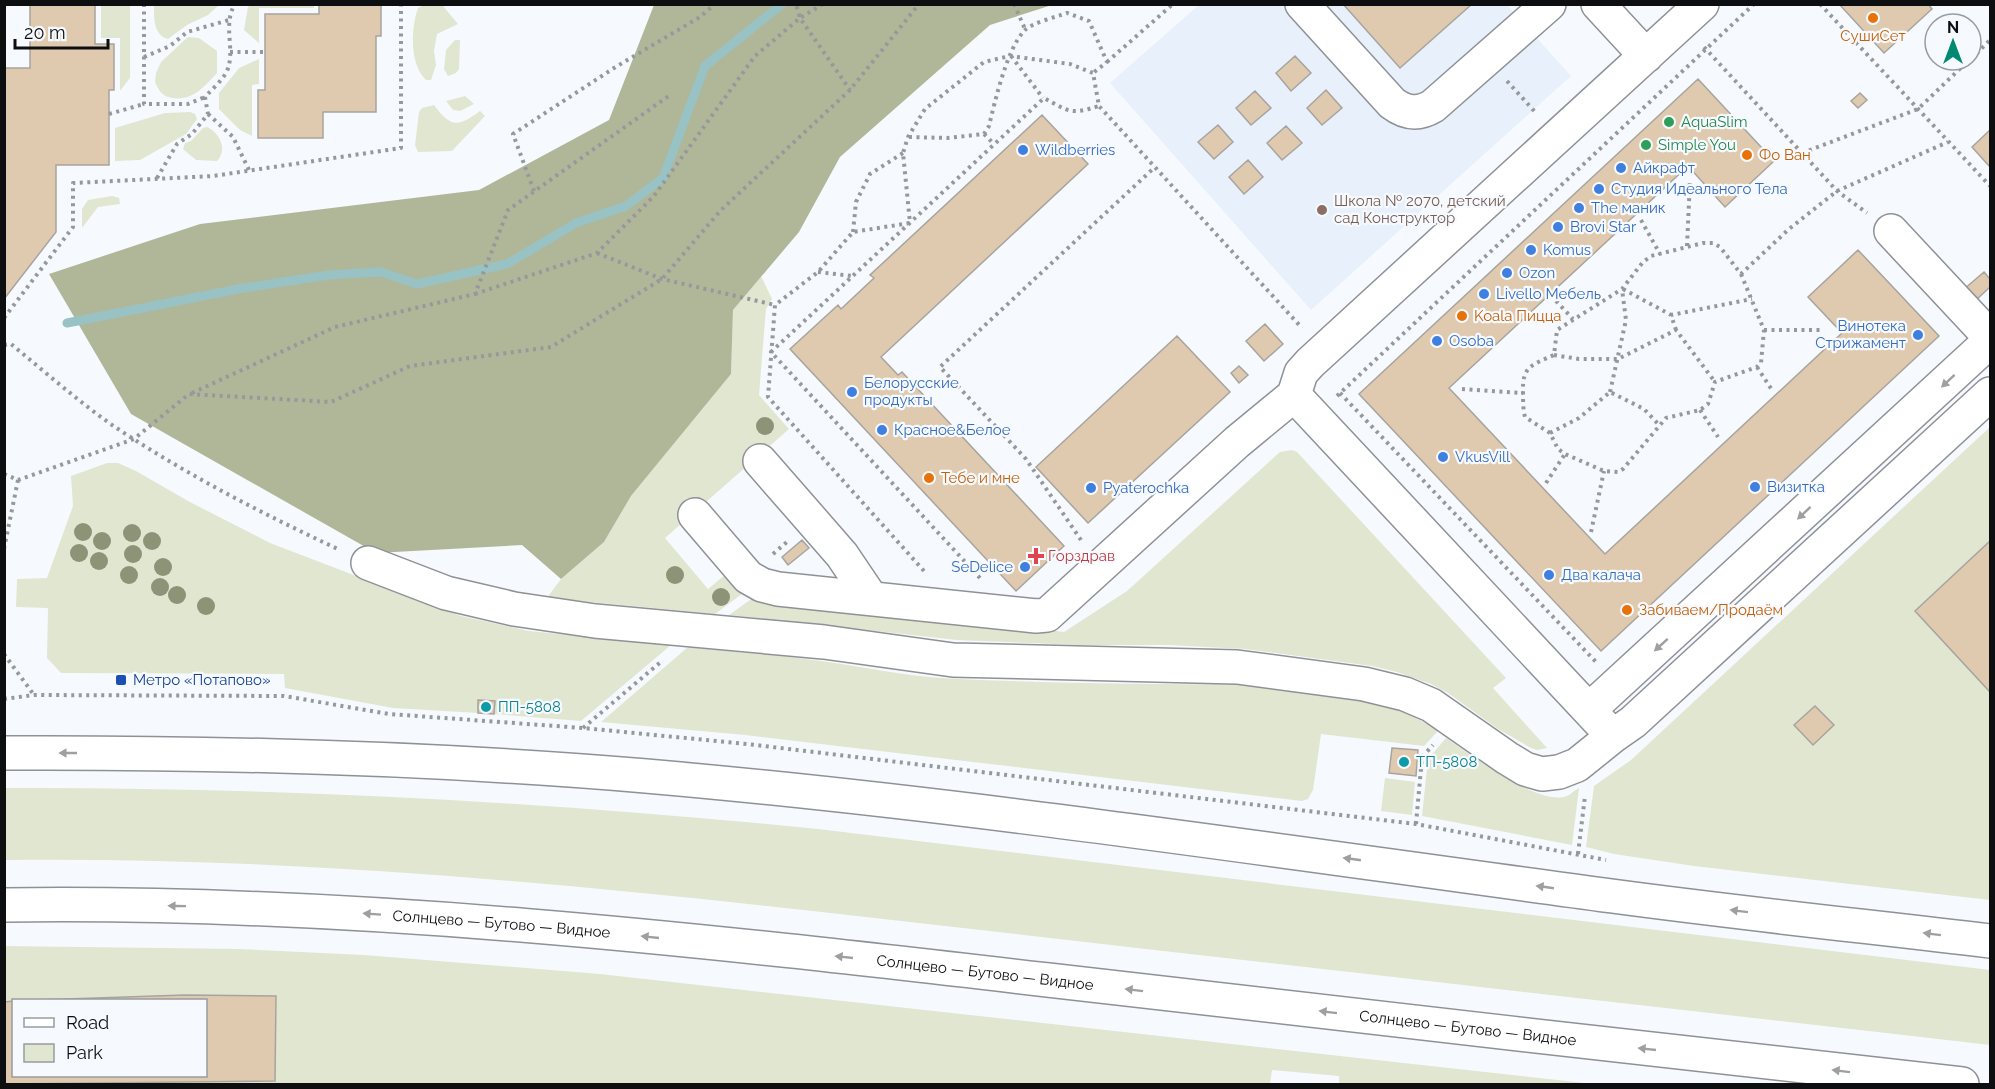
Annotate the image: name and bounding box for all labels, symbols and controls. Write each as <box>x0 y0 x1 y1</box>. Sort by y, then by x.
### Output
marker: СушиСет <box>1866 11 1880 25</box>
scale bar <box>15 12 108 50</box>
north arrow <box>1923 12 1983 72</box>
text: N <box>1947 18 1959 37</box>
text: 20 m <box>24 22 66 43</box>
place label: СушиСет <box>1840 27 1906 45</box>
place label: AquaSlim <box>1681 113 1748 131</box>
marker: AquaSlim <box>1662 115 1676 129</box>
place label: Simple You <box>1658 136 1736 154</box>
marker: Simple You <box>1639 138 1653 152</box>
place label: Wildberries <box>1035 141 1115 159</box>
marker: Wildberries <box>1016 143 1030 157</box>
place label: Фо Ван <box>1759 146 1811 164</box>
marker: Фо Ван <box>1740 148 1754 162</box>
place label: Айкрафт <box>1633 159 1695 177</box>
marker: Айкрафт <box>1614 161 1628 175</box>
place label: Студия Идеального Тела <box>1611 180 1788 198</box>
marker: Студия Идеального Тела <box>1592 182 1606 196</box>
place label: Школа № 2070, детский сад Конструктор <box>1334 192 1506 227</box>
place label: The маник <box>1591 199 1666 217</box>
marker: The маник <box>1572 201 1586 215</box>
marker: Школа № 2070, детский сад Конструктор <box>1315 203 1329 217</box>
place label: Brovi Star <box>1570 218 1637 236</box>
marker: Brovi Star <box>1551 220 1565 234</box>
place label: Komus <box>1543 241 1591 259</box>
marker: Komus <box>1524 243 1538 257</box>
place label: Ozon <box>1519 264 1555 282</box>
marker: Ozon <box>1500 266 1514 280</box>
place label: Livello Мебель <box>1496 285 1601 303</box>
marker: Livello Мебель <box>1477 287 1491 301</box>
place label: Koala Пицца <box>1474 307 1562 325</box>
marker: Koala Пицца <box>1455 309 1469 323</box>
place label: Винотека Стрижамент <box>1815 317 1906 352</box>
marker: Винотека Стрижамент <box>1911 328 1925 342</box>
place label: Osoba <box>1449 332 1494 350</box>
marker: Osoba <box>1430 334 1444 348</box>
one-way arrow <box>1941 373 1955 387</box>
place label: Белорусские продукты <box>864 374 959 409</box>
marker: Белорусские продукты <box>845 385 859 399</box>
place label: Красное&Белое <box>894 421 1011 439</box>
marker: Красное&Белое <box>875 423 889 437</box>
place label: VkusVill <box>1455 448 1511 466</box>
marker: VkusVill <box>1436 450 1450 464</box>
place label: Тебе и мне <box>941 469 1020 487</box>
marker: Тебе и мне <box>922 471 936 485</box>
place label: Визитка <box>1767 478 1825 496</box>
place label: Pyaterochka <box>1103 479 1189 497</box>
marker: Визитка <box>1748 480 1762 494</box>
marker: Pyaterochka <box>1084 481 1098 495</box>
one-way arrow <box>1797 506 1812 520</box>
place label: Горздрав <box>1048 547 1115 565</box>
marker: Горздрав <box>1029 549 1043 563</box>
place label: SeDelice <box>951 558 1013 576</box>
marker: SeDelice <box>1018 560 1032 574</box>
place label: Два калача <box>1561 566 1641 584</box>
marker: Два калача <box>1542 568 1556 582</box>
place label: Забиваем/Продаём <box>1639 601 1783 619</box>
marker: Забиваем/Продаём <box>1620 603 1634 617</box>
one-way arrow <box>1653 638 1668 652</box>
place label: Метро «Потапово» <box>133 671 271 689</box>
marker: Метро «Потапово» <box>114 673 128 687</box>
place label: ПП-5808 <box>498 698 561 716</box>
marker: ПП-5808 <box>479 700 493 714</box>
one-way arrow <box>58 748 77 758</box>
place label: ТП-5808 <box>1416 753 1477 771</box>
marker: ТП-5808 <box>1397 755 1411 769</box>
one-way arrow <box>1343 855 1362 864</box>
one-way arrow <box>1536 882 1555 891</box>
one-way arrow <box>167 901 186 911</box>
one-way arrow <box>1729 906 1748 916</box>
street label: Солнцево — Бутово — Видное <box>392 907 611 942</box>
one-way arrow <box>362 909 381 918</box>
one-way arrow <box>1923 929 1942 939</box>
one-way arrow <box>640 932 659 942</box>
street label: Солнцево — Бутово — Видное <box>875 951 1095 994</box>
one-way arrow <box>834 952 853 962</box>
one-way arrow <box>1125 985 1144 995</box>
legend <box>12 999 207 1077</box>
street label: Солнцево — Бутово — Видное <box>1358 1007 1577 1049</box>
one-way arrow <box>1319 1008 1338 1017</box>
text: Road <box>66 1012 109 1033</box>
text: Park <box>66 1042 103 1063</box>
one-way arrow <box>1638 1044 1657 1053</box>
one-way arrow <box>1831 1066 1850 1076</box>

